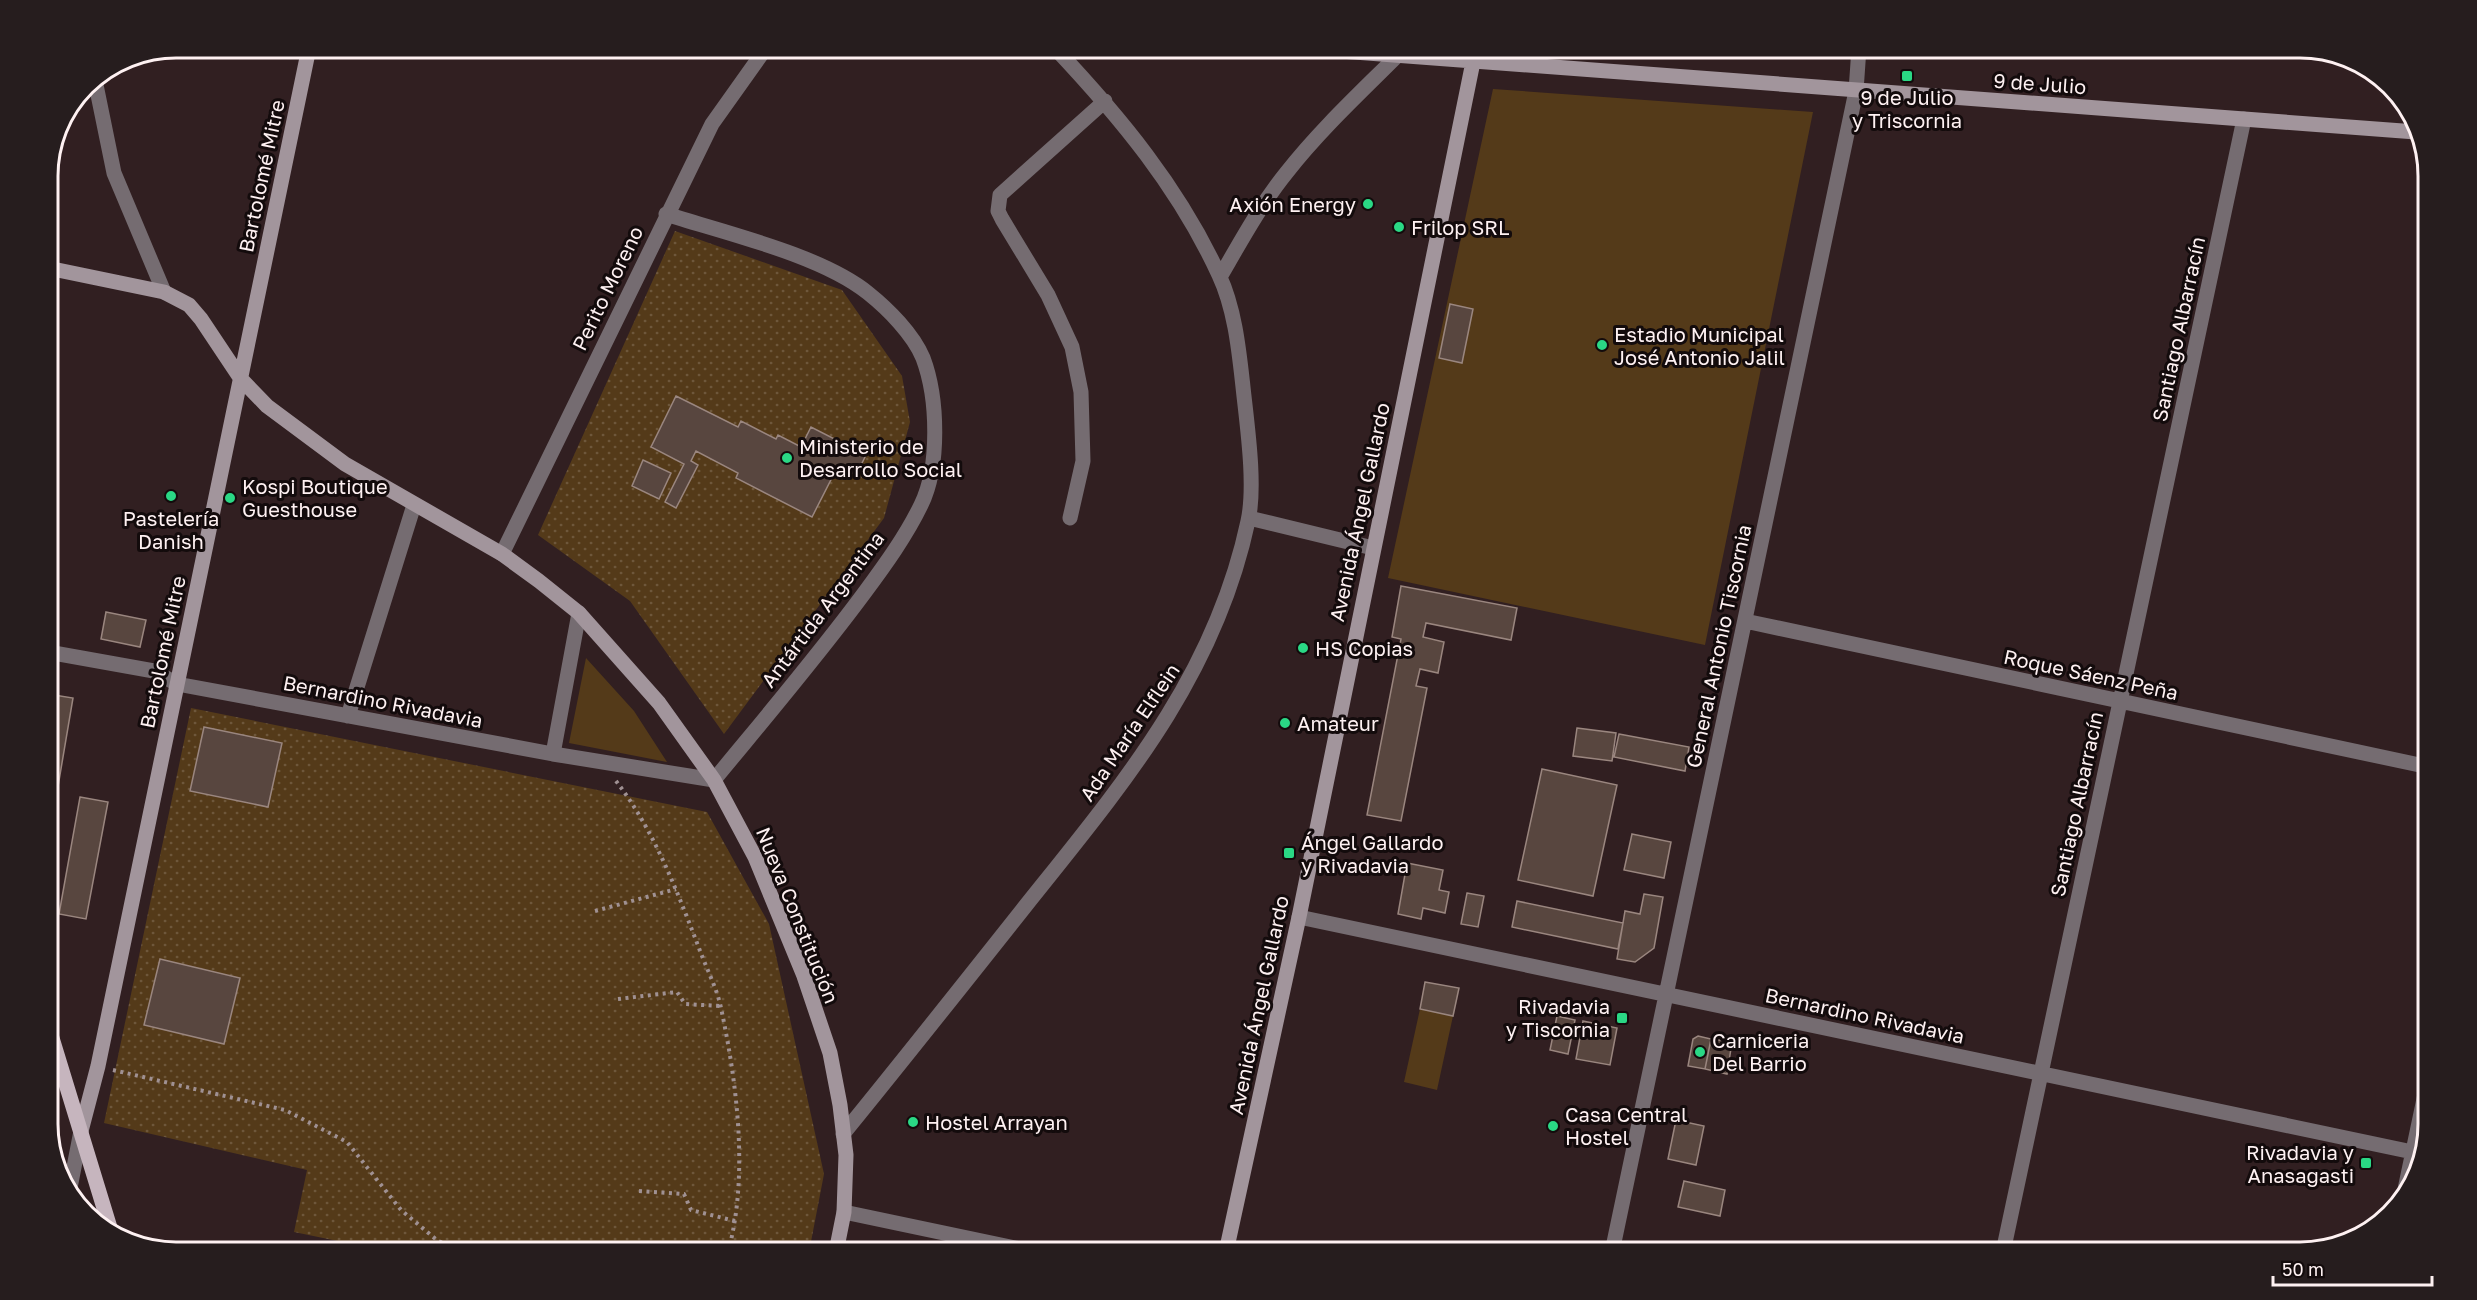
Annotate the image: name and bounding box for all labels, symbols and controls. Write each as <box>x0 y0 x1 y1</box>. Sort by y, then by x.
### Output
street label: 9 de Julio <box>1993 68 2087 98</box>
marker: 9 de Julio y Triscornia <box>1900 69 1914 83</box>
place label: 9 de Julio y Triscornia <box>1852 85 1962 132</box>
street label: Bartolomé Mitre <box>233 98 289 254</box>
place label: Axión Energy <box>1229 192 1356 216</box>
marker: Axión Energy <box>1361 197 1375 211</box>
place label: Frilop SRL <box>1411 215 1509 239</box>
marker: Frilop SRL <box>1392 220 1406 234</box>
street label: Perito Moreno <box>567 222 647 354</box>
street label: Santiago Albarracín <box>2147 234 2209 424</box>
place label: Estadio Municipal José Antonio Jalil <box>1614 322 1785 369</box>
marker: Estadio Municipal José Antonio Jalil <box>1595 338 1609 352</box>
street label: Avenida Ángel Gallardo <box>1324 400 1394 624</box>
place label: Ministerio de Desarrollo Social <box>799 434 962 481</box>
marker: Ministerio de Desarrollo Social <box>780 451 794 465</box>
place label: Kospi Boutique Guesthouse <box>242 474 388 521</box>
marker: Pastelería Danish <box>164 489 178 503</box>
marker: Kospi Boutique Guesthouse <box>223 491 237 505</box>
place label: Pastelería Danish <box>123 506 219 553</box>
street label: General Antonio Tiscornia <box>1680 522 1756 770</box>
street label: Antártida Argentina <box>756 526 888 692</box>
street label: Bartolomé Mitre <box>134 574 190 730</box>
place label: HS Copias <box>1315 636 1413 660</box>
marker: HS Copias <box>1296 641 1310 655</box>
street label: Roque Sáenz Peña <box>2002 644 2180 704</box>
street label: Ada María Elflein <box>1074 659 1184 805</box>
street label: Bernardino Rivadavia <box>281 670 485 732</box>
street label: Santiago Albarracín <box>2045 709 2107 899</box>
place label: Amateur <box>1297 711 1379 735</box>
marker: Amateur <box>1278 716 1292 730</box>
street label: Nueva Constitución <box>752 823 844 1007</box>
place label: Ángel Gallardo y Rivadavia <box>1301 830 1443 877</box>
marker: Ángel Gallardo y Rivadavia <box>1282 846 1296 860</box>
street label: Avenida Ángel Gallardo <box>1223 893 1293 1117</box>
street label: Bernardino Rivadavia <box>1763 982 1967 1048</box>
place label: Rivadavia y Tiscornia <box>1506 994 1610 1041</box>
marker: Rivadavia y Tiscornia <box>1615 1011 1629 1025</box>
place label: Carniceria Del Barrio <box>1712 1028 1809 1075</box>
marker: Carniceria Del Barrio <box>1693 1045 1707 1059</box>
place label: Casa Central Hostel <box>1565 1102 1687 1149</box>
place label: Hostel Arrayan <box>925 1110 1068 1134</box>
marker: Hostel Arrayan <box>906 1115 920 1129</box>
marker: Casa Central Hostel <box>1546 1119 1560 1133</box>
place label: Rivadavia y Anasagasti <box>2246 1140 2354 1187</box>
marker: Rivadavia y Anasagasti <box>2359 1156 2373 1170</box>
scale bar <box>2273 1249 2432 1287</box>
text: 50 m <box>2282 1258 2324 1280</box>

